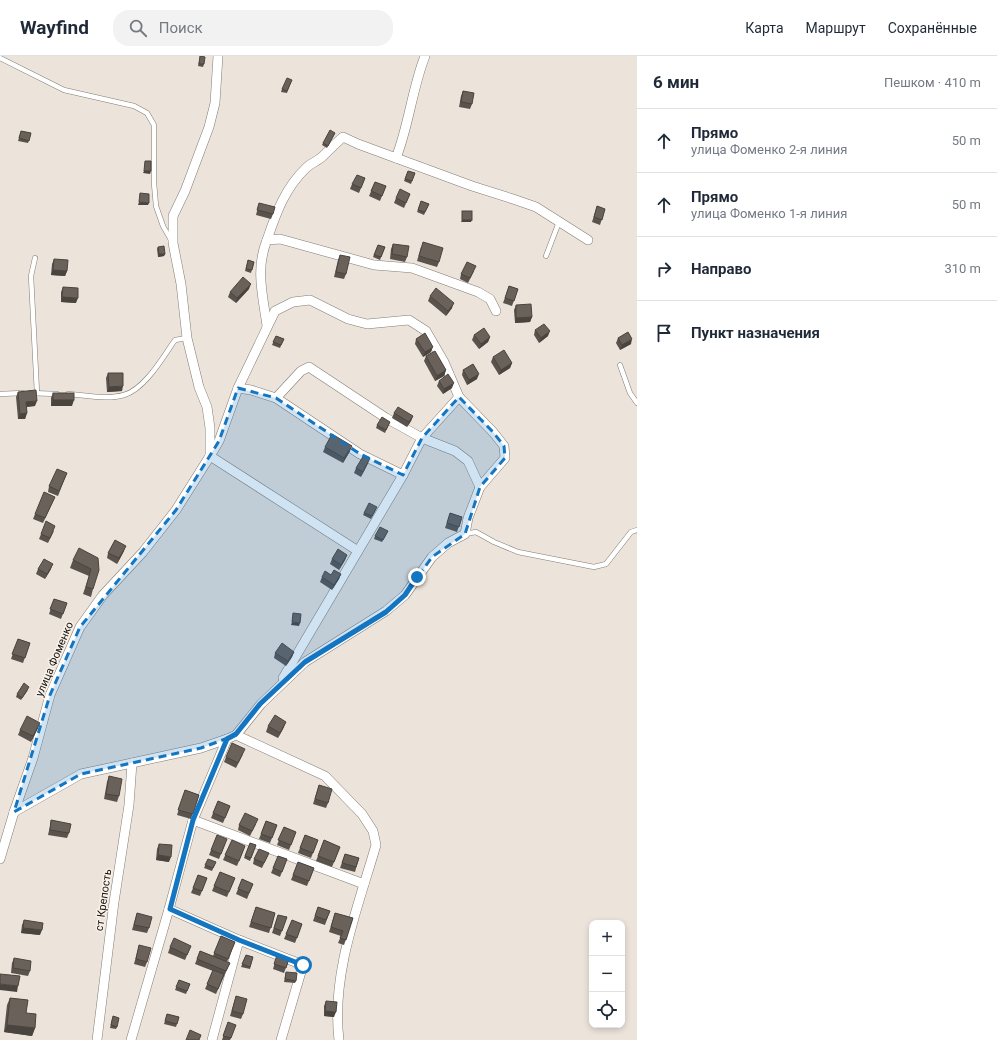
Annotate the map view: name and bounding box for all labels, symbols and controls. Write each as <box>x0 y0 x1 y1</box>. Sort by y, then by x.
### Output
search box <box>113 10 393 46</box>
text: Wayfind <box>20 16 89 39</box>
icon: search <box>127 17 149 39</box>
text: Поиск <box>159 19 203 37</box>
text: Карта <box>745 20 784 36</box>
text: Маршрут <box>806 20 866 36</box>
text: Сохранённые <box>888 20 977 36</box>
text: 6 мин <box>653 72 699 92</box>
text: Пешком · 410 m <box>884 75 981 90</box>
text: Прямо <box>691 124 738 142</box>
icon: ahead <box>653 130 675 152</box>
text: 50 m <box>952 133 981 148</box>
text: улица Фоменко 2-я линия <box>691 142 847 157</box>
text: Прямо <box>691 188 738 206</box>
icon: ahead <box>653 194 675 216</box>
text: 50 m <box>952 197 981 212</box>
text: улица Фоменко 1-я линия <box>691 206 847 221</box>
icon: right <box>653 258 675 280</box>
text: Направо <box>691 260 752 278</box>
text: 310 m <box>944 261 981 276</box>
icon: arrive <box>653 322 675 344</box>
text: Пункт назначения <box>691 324 820 342</box>
route end <box>408 568 426 586</box>
street label: улица Фоменко <box>33 620 76 699</box>
street label: ст Крепость <box>93 868 114 932</box>
map controls <box>589 920 625 1028</box>
button: + <box>589 920 625 956</box>
route start <box>294 956 312 974</box>
button: − <box>589 956 625 992</box>
button: locate <box>589 992 625 1028</box>

